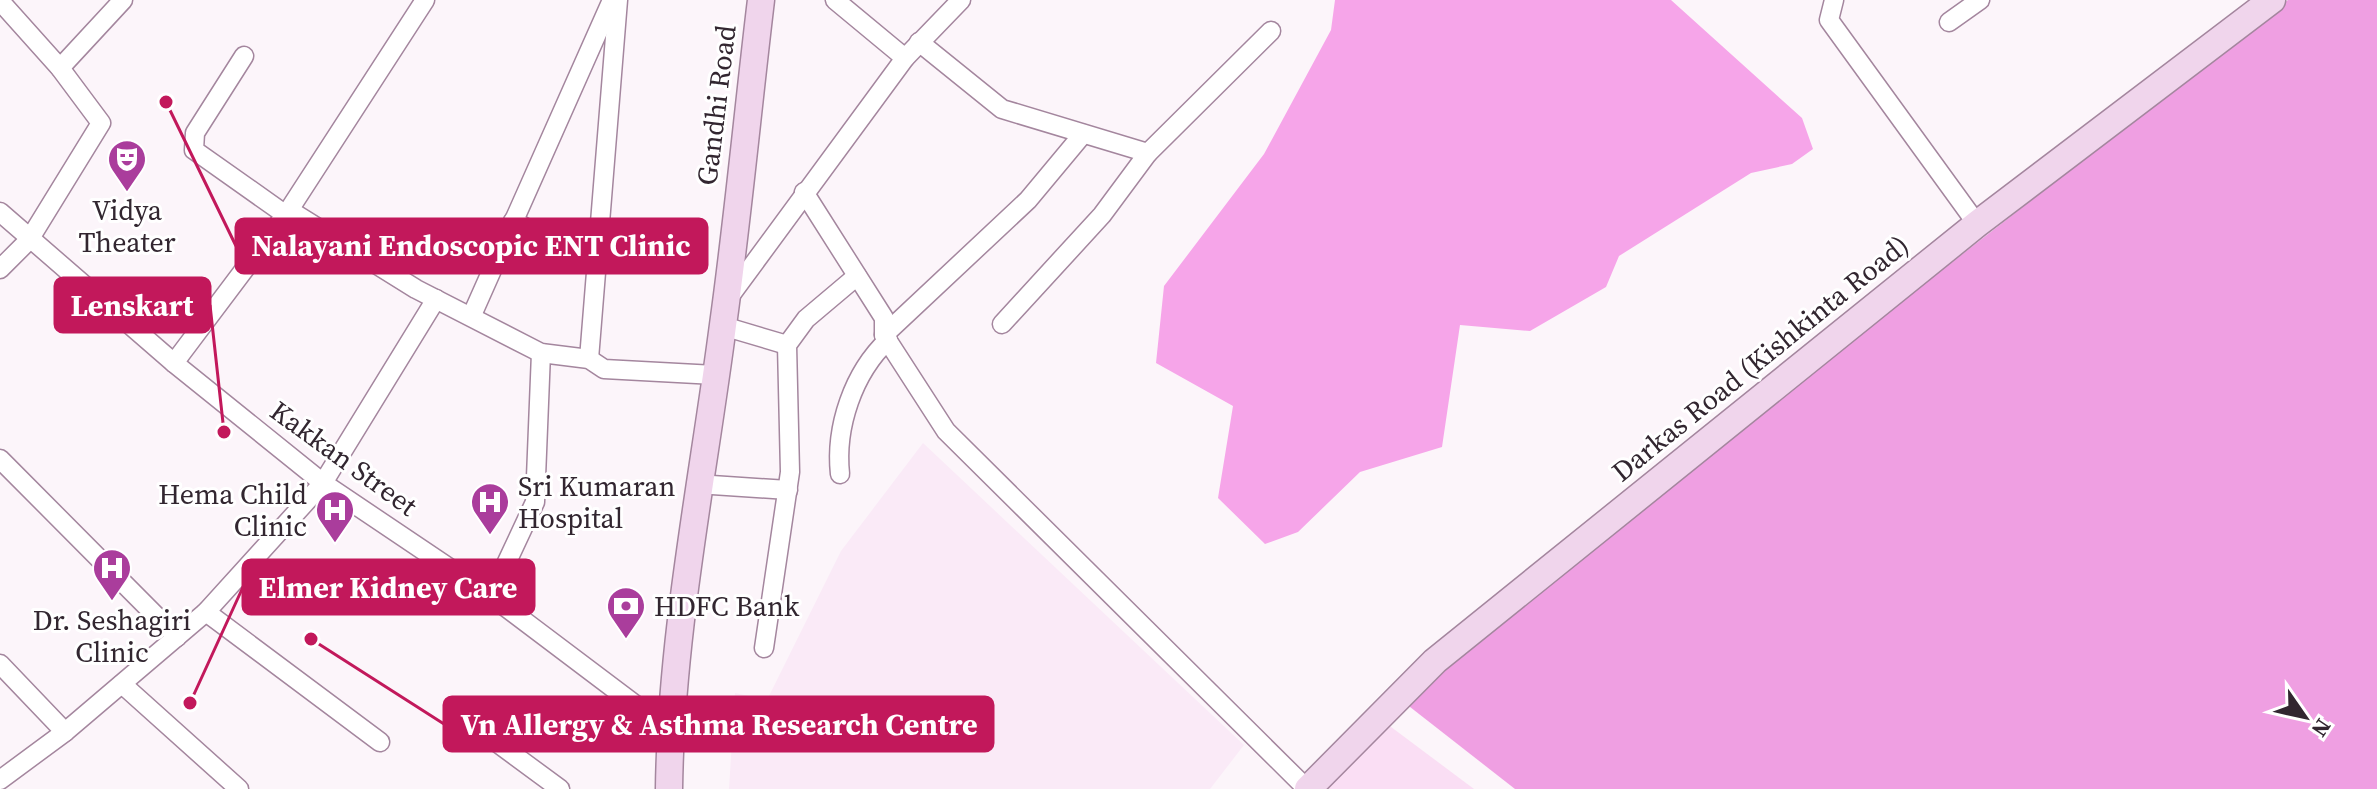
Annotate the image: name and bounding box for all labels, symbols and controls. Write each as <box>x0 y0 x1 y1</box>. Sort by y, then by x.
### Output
street label: Gandhi Road <box>687 23 745 187</box>
theatre icon: Vidya Theater <box>106 138 148 193</box>
place label: Vidya Theater <box>78 191 176 261</box>
callout: Nalayani Endoscopic ENT Clinic <box>236 219 707 273</box>
text: Nalayani Endoscopic ENT Clinic <box>251 225 691 266</box>
street label: Darkas Road (Kishkinta Road) <box>1603 226 1917 490</box>
callout: Lenskart <box>55 278 210 332</box>
text: Lenskart <box>70 285 194 326</box>
street label: Kakkan Street <box>263 392 426 525</box>
place label: Sri Kumaran Hospital <box>518 467 675 537</box>
place label: Hema Child Clinic <box>158 475 307 545</box>
hospital icon: Sri Kumaran Hospital <box>469 481 511 536</box>
hospital icon: Hema Child Clinic <box>314 489 356 544</box>
hospital icon: Dr. Seshagiri Clinic <box>91 547 133 602</box>
callout: Elmer Kidney Care <box>243 560 534 614</box>
text: Elmer Kidney Care <box>259 567 517 608</box>
bank icon: HDFC Bank <box>605 585 647 640</box>
place label: HDFC Bank <box>654 587 800 625</box>
place label: Dr. Seshagiri Clinic <box>33 601 191 671</box>
north arrow <box>2265 677 2345 757</box>
callout: Vn Allergy & Asthma Research Centre <box>444 697 993 751</box>
text: Vn Allergy & Asthma Research Centre <box>460 704 978 745</box>
text: N <box>2305 713 2338 743</box>

